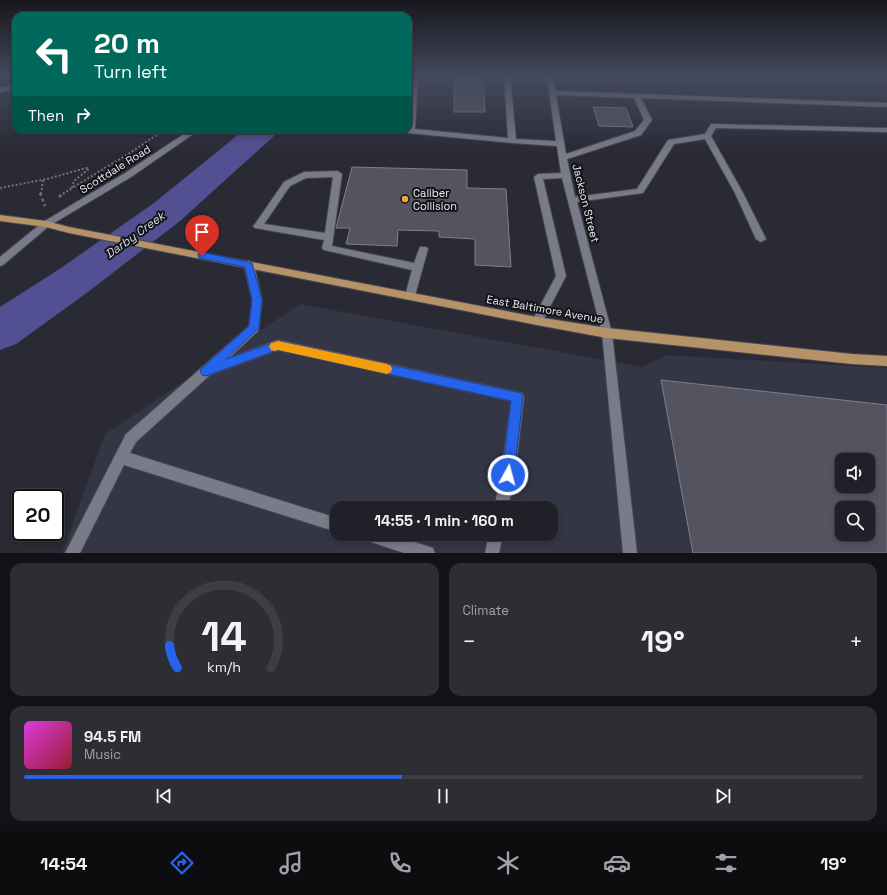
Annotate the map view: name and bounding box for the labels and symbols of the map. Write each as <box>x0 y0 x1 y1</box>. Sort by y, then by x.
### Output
street label: Scottdale Road <box>77 142 153 196</box>
street label: Jackson Street <box>569 162 603 244</box>
place label: Caliber Collision <box>413 186 457 213</box>
marker: Caliber Collision <box>400 194 410 204</box>
water label: Darby Creek <box>102 207 169 262</box>
pin <box>185 215 219 256</box>
street label: East Baltimore Avenue <box>486 292 604 326</box>
position arrow <box>487 454 529 496</box>
speed limit sign: 20 <box>12 489 64 541</box>

